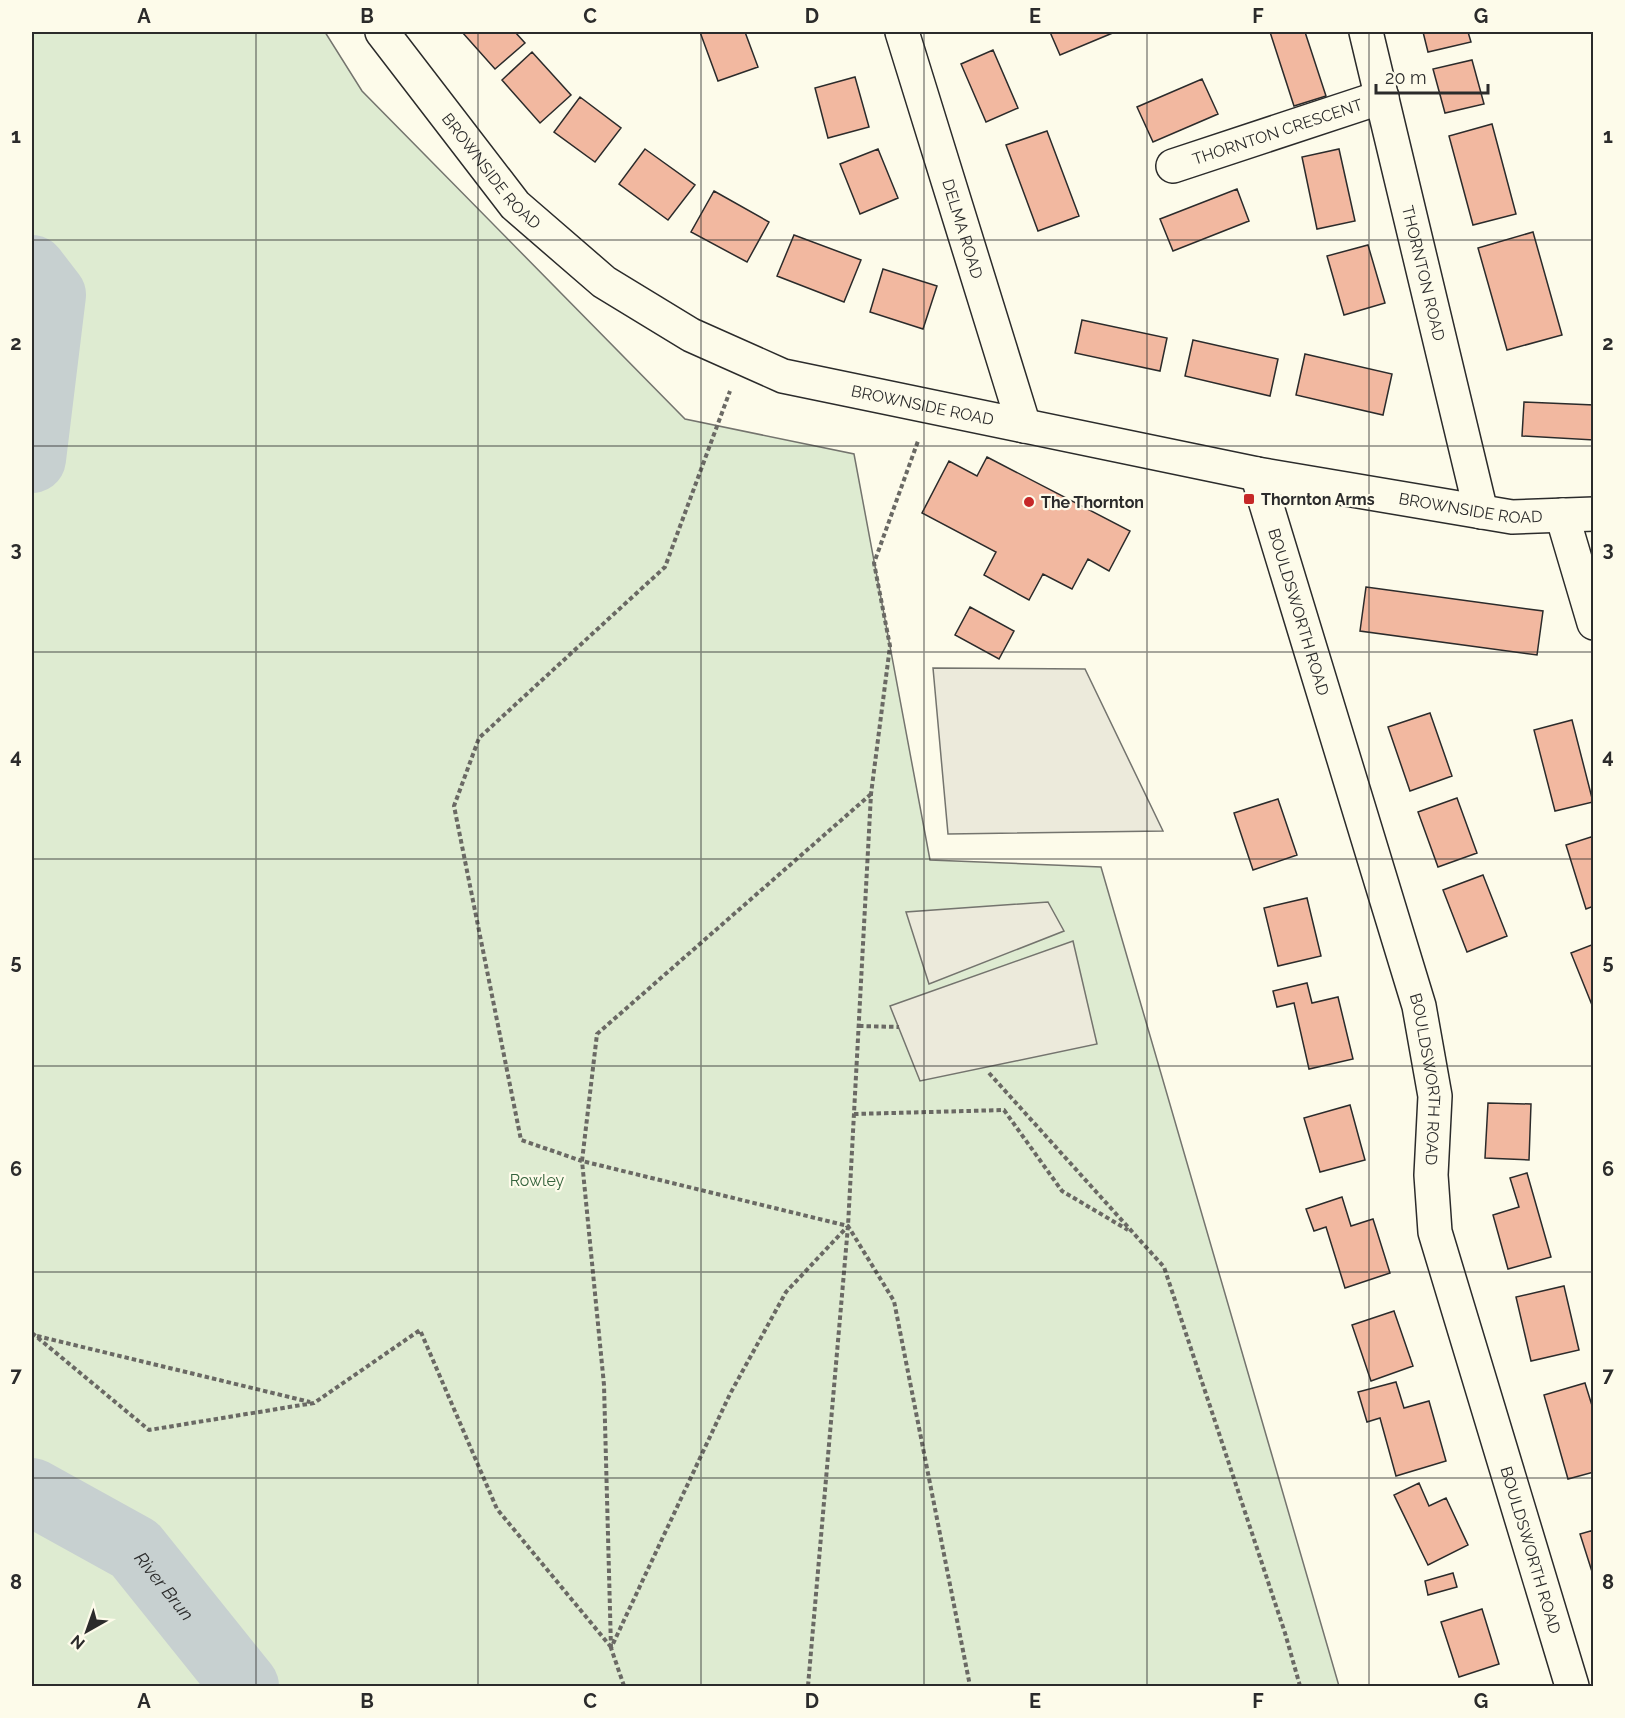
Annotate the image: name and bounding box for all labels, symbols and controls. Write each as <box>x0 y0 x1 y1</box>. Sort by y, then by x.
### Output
text: A <box>137 4 151 28</box>
text: B <box>360 4 374 28</box>
text: C <box>583 4 597 28</box>
text: D <box>805 4 819 28</box>
text: E <box>1029 4 1041 28</box>
text: F <box>1252 4 1264 28</box>
text: G <box>1474 4 1488 28</box>
scale bar <box>1376 57 1488 95</box>
text: 20 m <box>1385 67 1427 88</box>
street label: THORNTON CRESCENT <box>1190 95 1365 168</box>
street label: BROWNSIDE ROAD <box>438 109 545 233</box>
text: 1 <box>11 124 21 148</box>
text: 1 <box>1603 124 1613 148</box>
street label: DELMA ROAD <box>939 177 987 281</box>
street label: THORNTON ROAD <box>1398 204 1449 343</box>
text: 2 <box>10 331 22 355</box>
text: 2 <box>1602 331 1614 355</box>
street label: BROWNSIDE ROAD <box>850 381 996 429</box>
street label: BROWNSIDE ROAD <box>1397 489 1543 527</box>
place label: Thornton Arms <box>1261 490 1375 509</box>
marker: Thornton Arms <box>1242 492 1256 506</box>
place label: The Thornton <box>1041 493 1144 512</box>
marker: The Thornton <box>1022 495 1036 509</box>
street label: BOULDSWORTH ROAD <box>1265 526 1333 698</box>
text: 3 <box>10 537 22 561</box>
text: 3 <box>1602 537 1614 561</box>
text: 4 <box>10 744 22 768</box>
text: 4 <box>1602 744 1614 768</box>
text: 5 <box>10 950 22 974</box>
text: 5 <box>1602 950 1614 974</box>
street label: BOULDSWORTH ROAD <box>1406 991 1445 1166</box>
text: 6 <box>10 1157 22 1181</box>
text: 6 <box>1602 1157 1614 1181</box>
park label: Rowley <box>510 1171 565 1190</box>
text: 7 <box>10 1363 22 1387</box>
text: 7 <box>1602 1363 1614 1387</box>
street label: BOULDSWORTH ROAD <box>1497 1464 1565 1636</box>
water label: River Brun <box>131 1547 198 1624</box>
text: 8 <box>10 1570 22 1594</box>
text: 8 <box>1602 1570 1614 1594</box>
north arrow <box>57 1601 117 1661</box>
text: N <box>67 1631 88 1653</box>
text: A <box>137 1689 151 1713</box>
text: B <box>360 1689 374 1713</box>
text: C <box>583 1689 597 1713</box>
text: D <box>805 1689 819 1713</box>
text: E <box>1029 1689 1041 1713</box>
text: F <box>1252 1689 1264 1713</box>
text: G <box>1474 1689 1488 1713</box>

